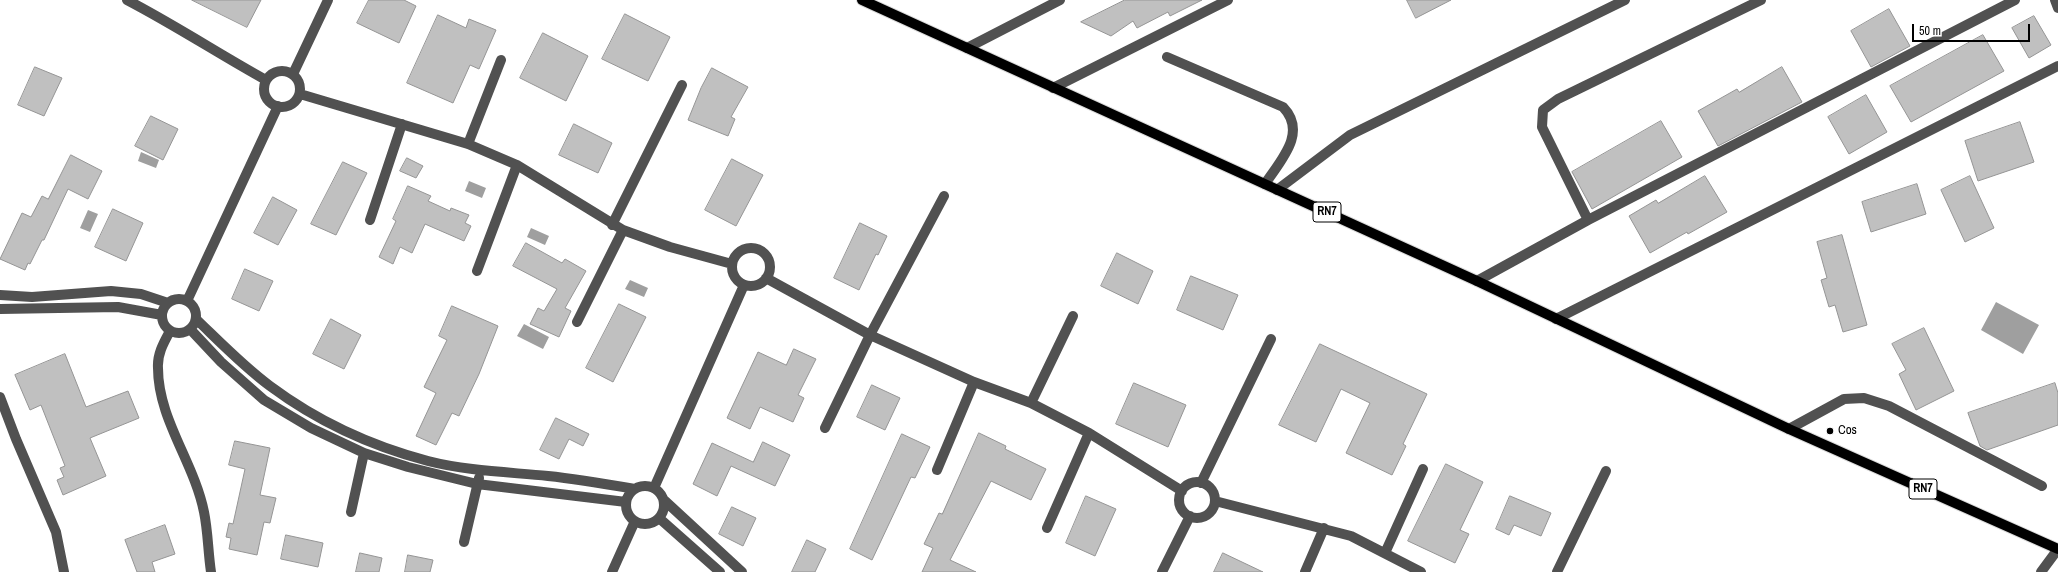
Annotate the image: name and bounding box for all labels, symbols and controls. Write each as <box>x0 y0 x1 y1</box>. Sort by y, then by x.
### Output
scale bar <box>1914 16 2032 42</box>
text: 50 m <box>1919 23 1941 39</box>
road number: RN7 <box>1313 202 1341 222</box>
place label: Cos <box>1838 423 1857 439</box>
marker: Cos <box>1825 426 1835 436</box>
road number: RN7 <box>1909 479 1937 499</box>

